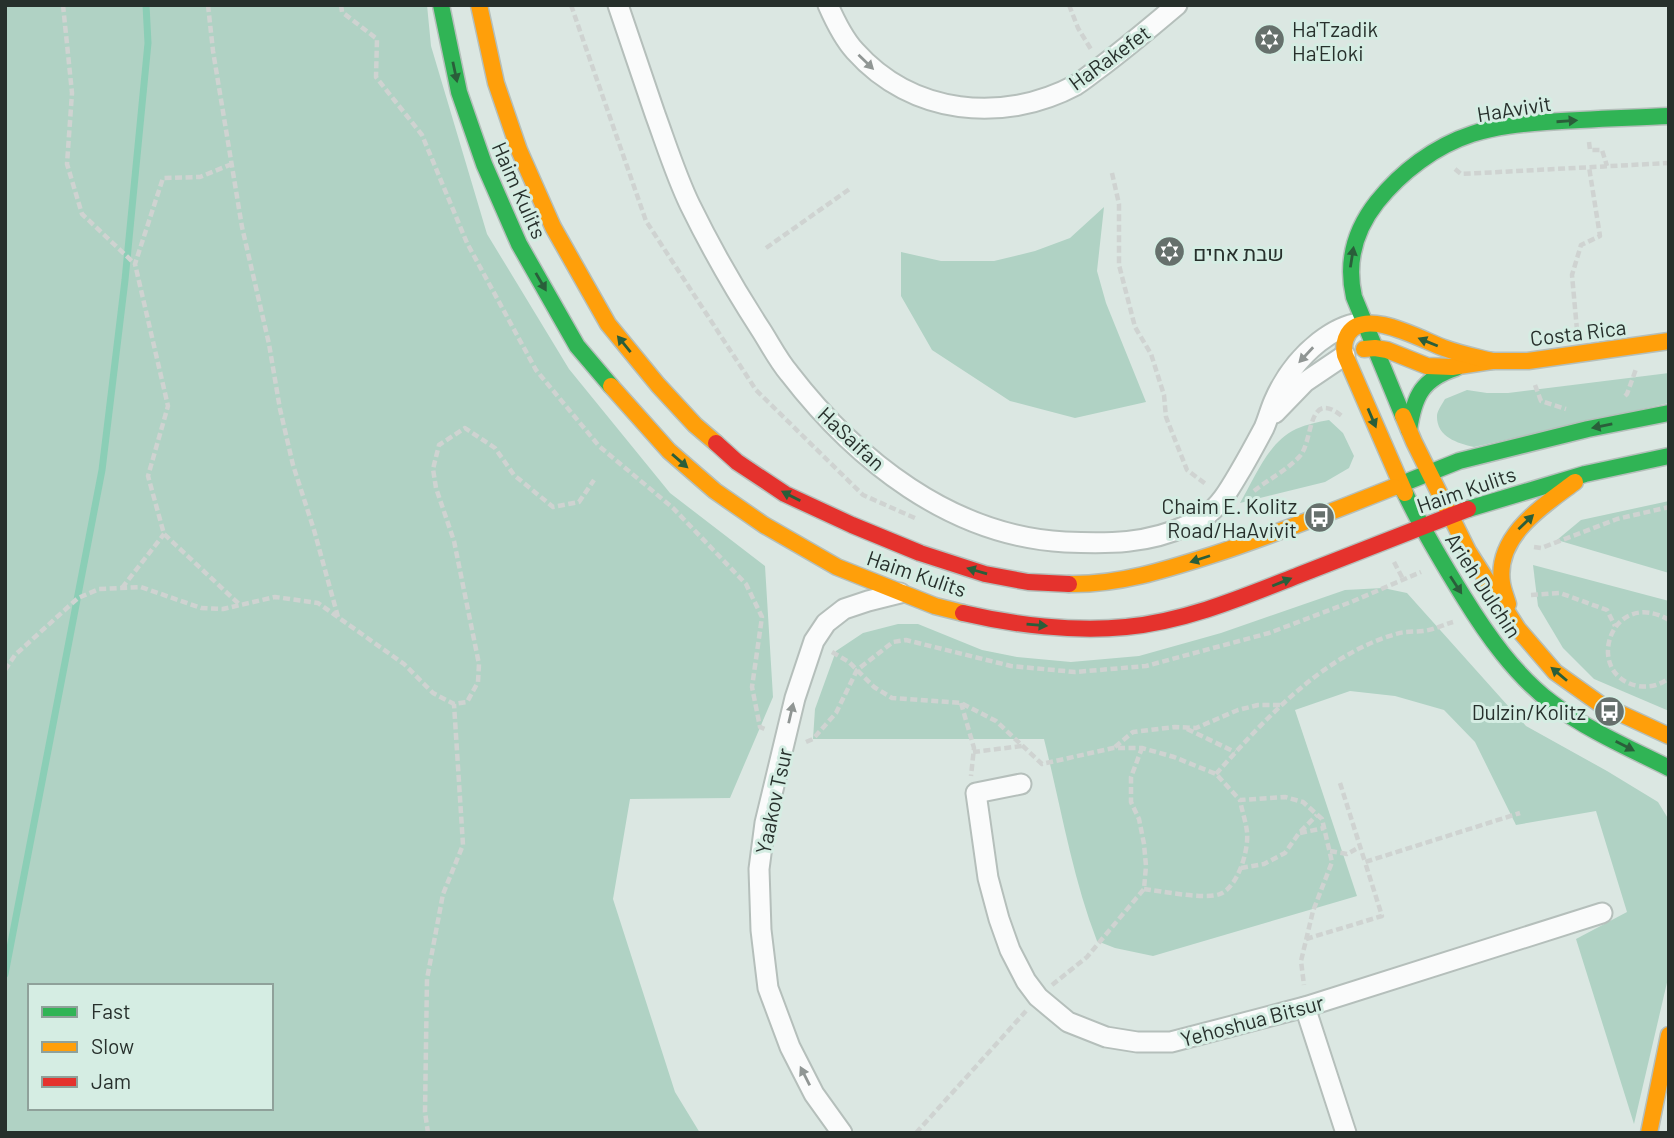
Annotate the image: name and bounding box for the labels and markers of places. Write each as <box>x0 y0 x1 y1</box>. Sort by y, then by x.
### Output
place label: Ha'Tzadik Ha'Eloki <box>1292 16 1378 65</box>
synagogue icon: Ha'Tzadik Ha'Eloki <box>1252 23 1286 57</box>
synagogue icon: שבת אחים <box>1153 235 1187 269</box>
place label: שבת אחים <box>1193 240 1284 265</box>
place label: Chaim E. Kolitz Road/HaAvivit <box>1161 493 1297 542</box>
bus stop icon: Chaim E. Kolitz Road/HaAvivit <box>1303 500 1337 534</box>
bus stop icon: Dulzin/Kolitz <box>1592 694 1626 728</box>
place label: Dulzin/Kolitz <box>1472 699 1586 724</box>

